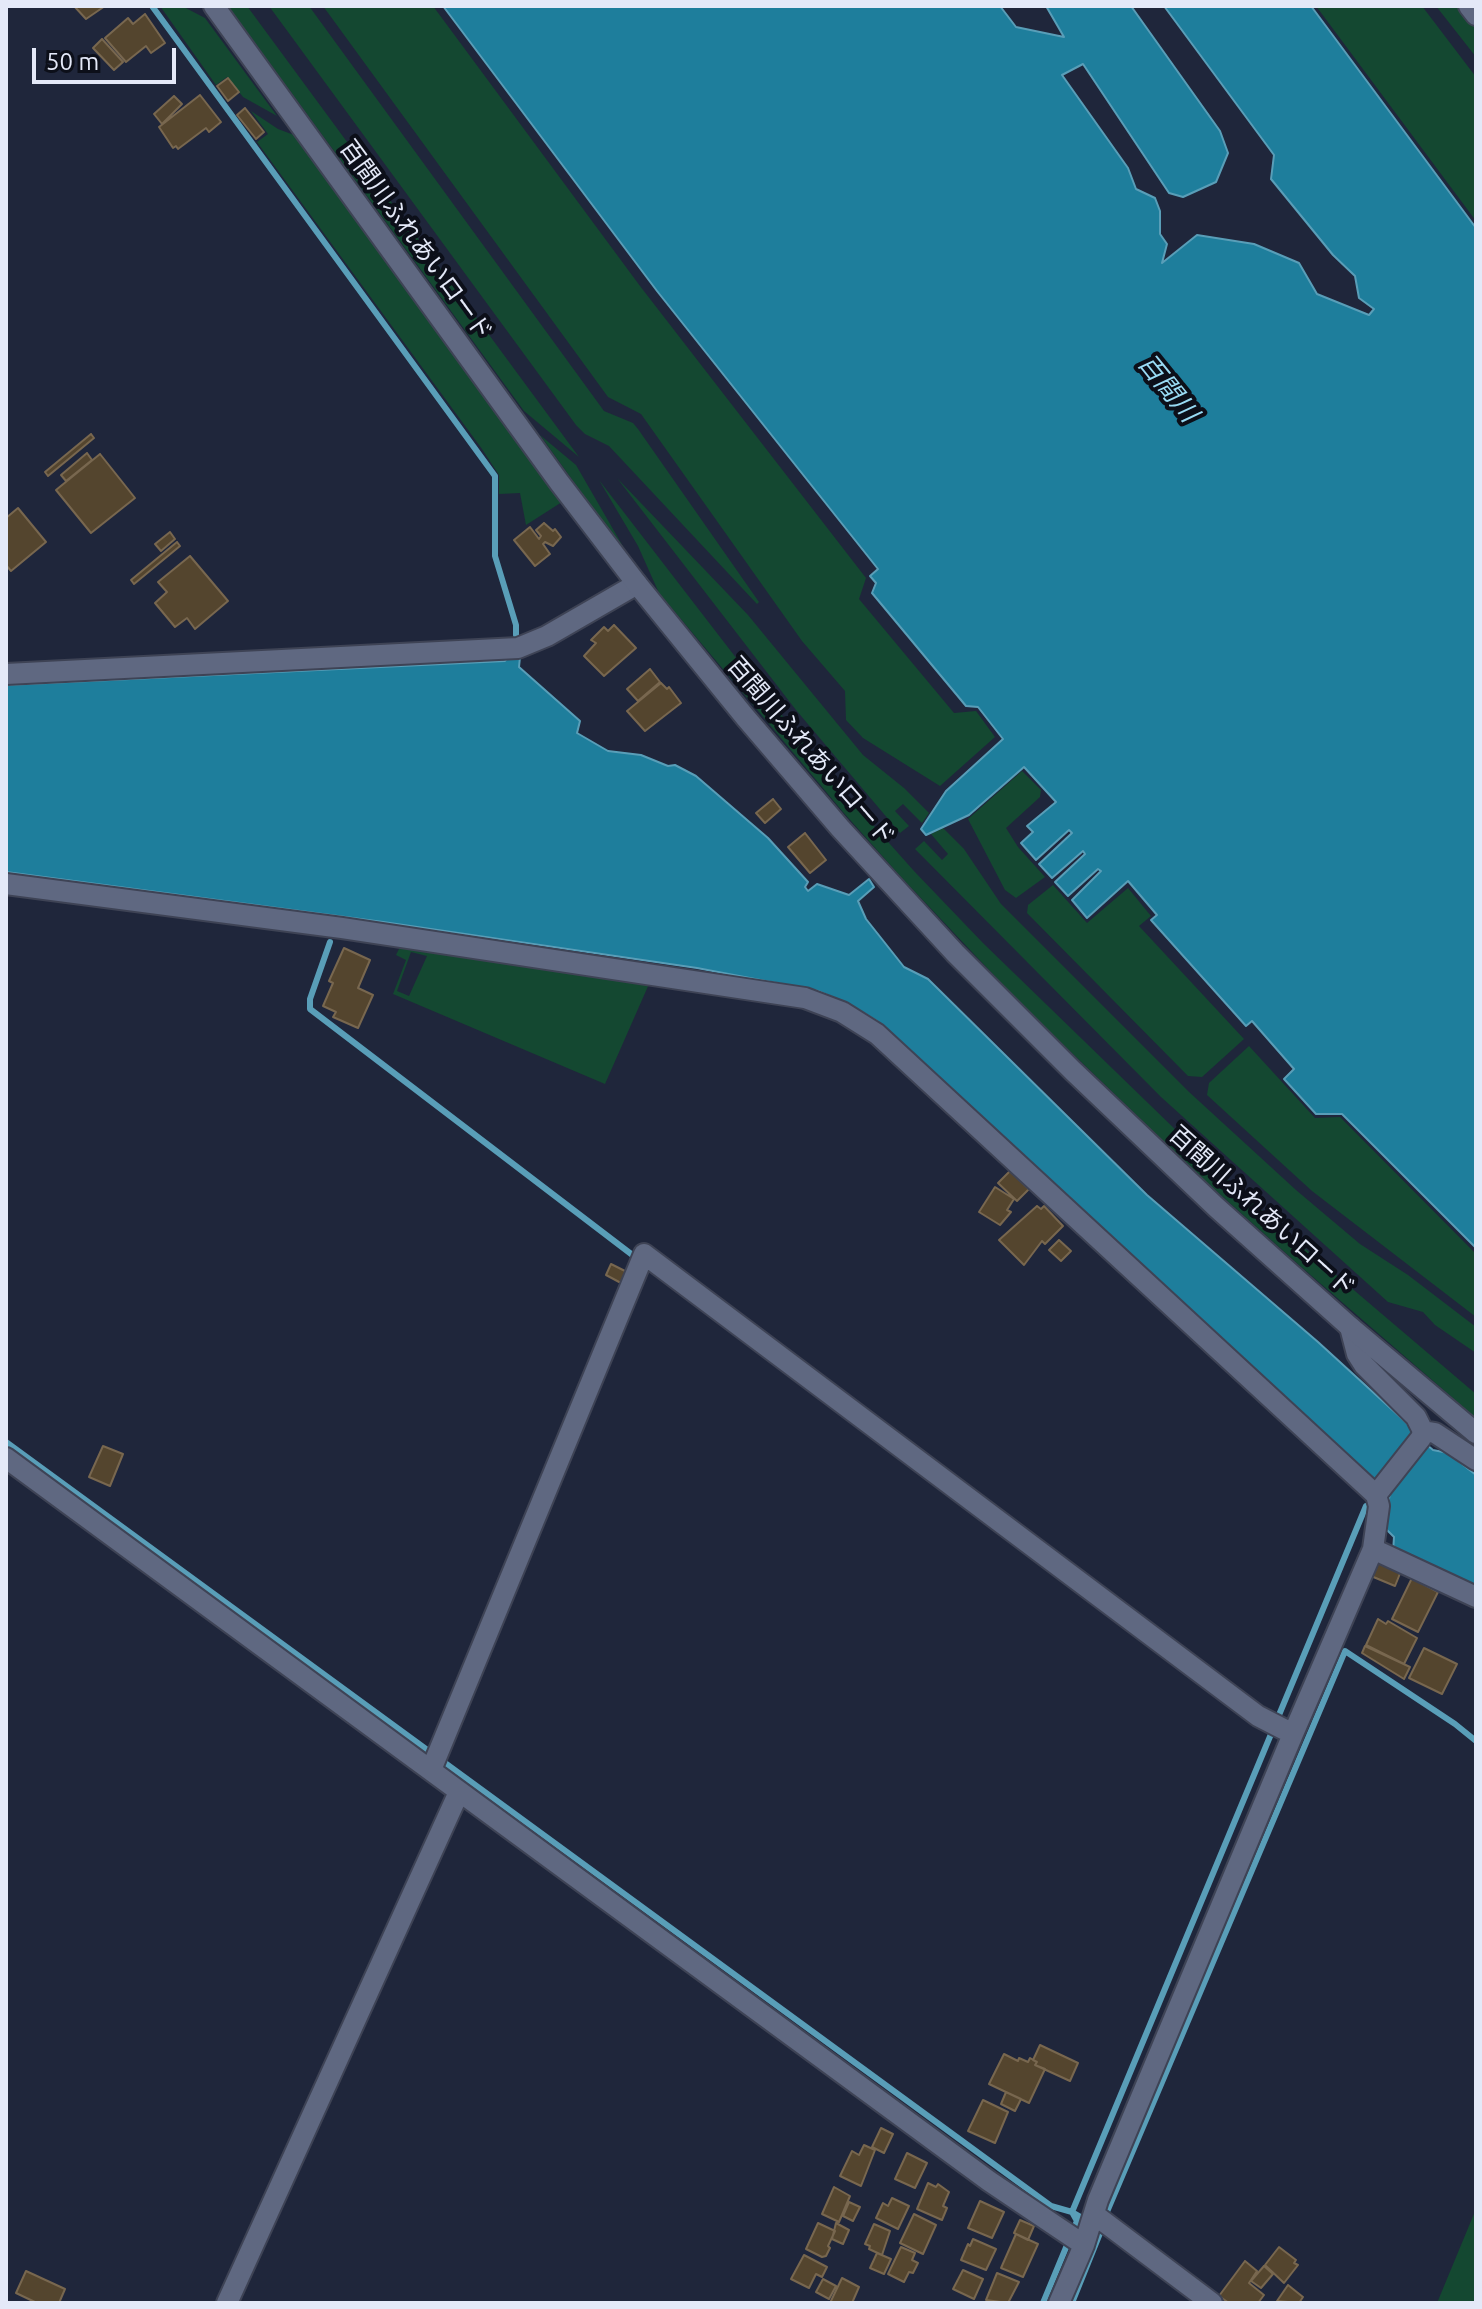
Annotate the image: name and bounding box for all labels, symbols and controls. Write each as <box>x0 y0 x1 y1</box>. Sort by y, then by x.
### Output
scale bar <box>36 32 180 82</box>
text: 50 m <box>46 48 99 75</box>
street label: 百間川ふれあいロード <box>334 134 498 346</box>
water label: 百間川 <box>1131 348 1205 428</box>
street label: 百間川ふれあいロード <box>721 651 901 851</box>
street label: 百間川ふれあいロード <box>1163 1120 1361 1302</box>

